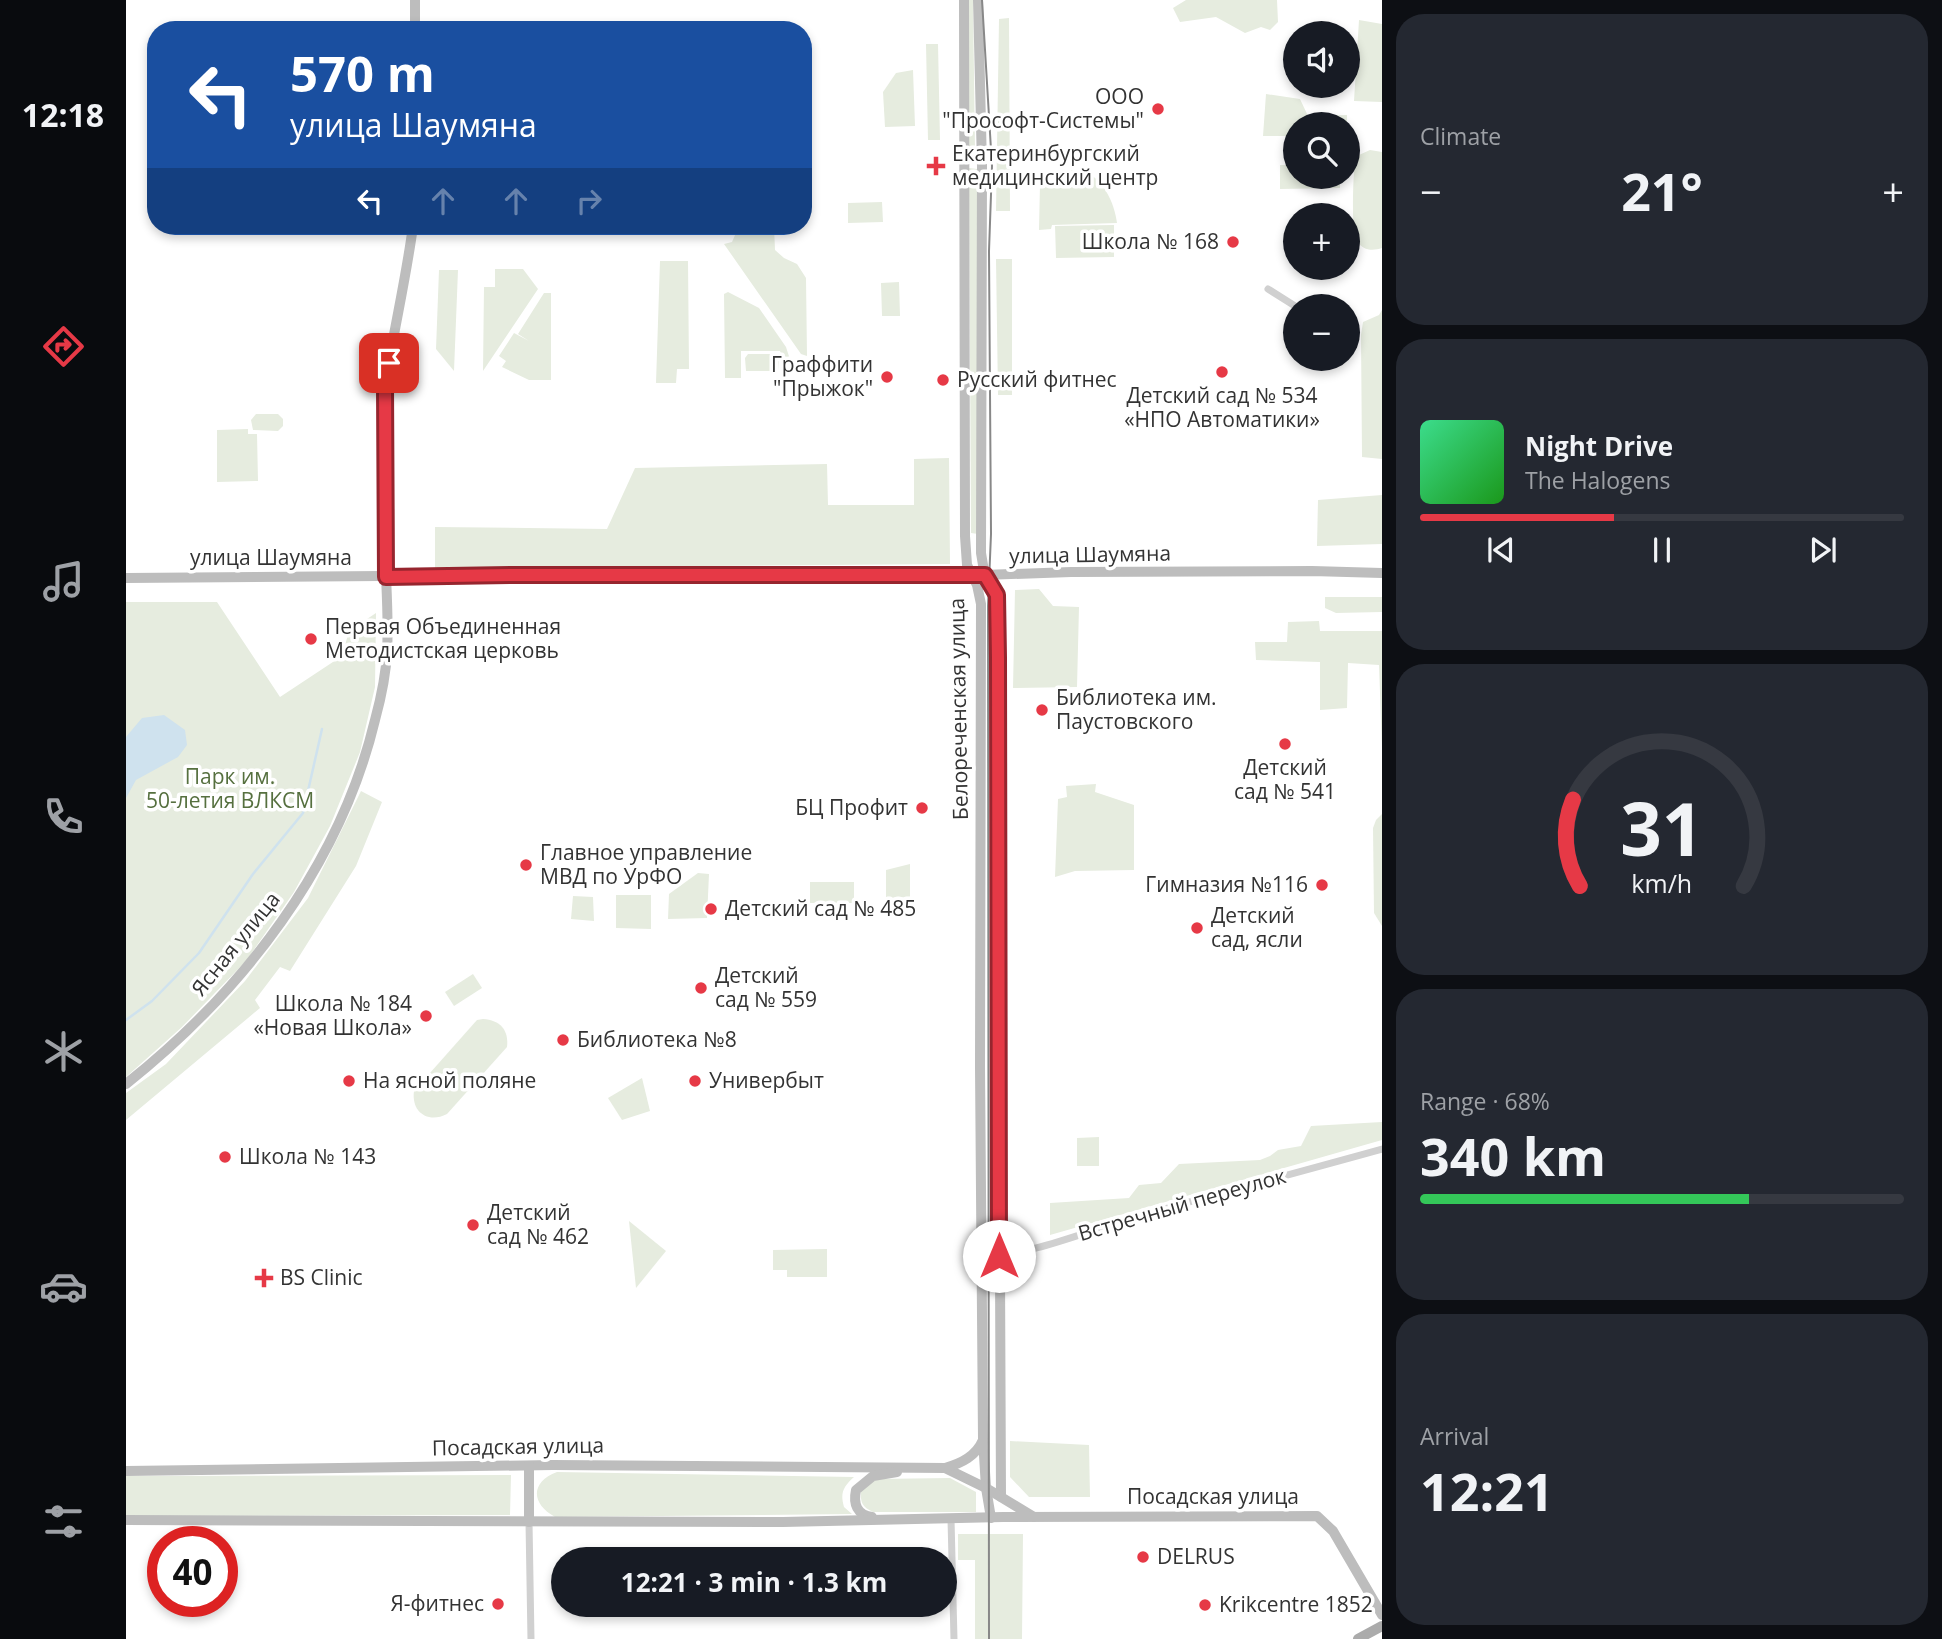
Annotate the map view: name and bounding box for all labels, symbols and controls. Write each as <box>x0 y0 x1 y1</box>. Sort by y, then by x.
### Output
map controls <box>1283 21 1360 371</box>
button: sound <box>1283 21 1360 98</box>
text: 570 m <box>290 40 435 106</box>
icon: left <box>175 49 266 140</box>
place label: ООО "Прософт-Системы" <box>942 82 1144 134</box>
text: 12:18 <box>22 93 104 136</box>
marker: ООО "Прософт-Системы" <box>1150 101 1166 117</box>
text: улица Шаумяна <box>290 103 537 146</box>
button: search <box>1283 112 1360 189</box>
text: Climate <box>1420 120 1501 152</box>
place label: Екатеринбургский медицинский центр <box>952 139 1158 191</box>
text: 21° <box>1621 155 1703 226</box>
marker: Екатеринбургский медицинский центр <box>926 156 946 176</box>
text: − <box>1420 165 1442 217</box>
text: + <box>1882 165 1904 217</box>
icon: left <box>351 182 389 220</box>
icon: ahead <box>424 182 462 220</box>
icon: ahead <box>497 182 535 220</box>
icon: right <box>570 182 608 220</box>
button: + <box>1283 203 1360 280</box>
place label: Школа № 168 <box>1082 227 1219 255</box>
marker: Школа № 168 <box>1225 234 1241 250</box>
button: − <box>1283 294 1360 371</box>
icon: directions <box>39 322 88 371</box>
pin <box>359 333 419 393</box>
icon: arrive <box>370 344 408 382</box>
place label: Граффити "Прыжок" <box>771 350 873 402</box>
marker: Детский сад № 534 «НПО Автоматики» <box>1214 364 1230 380</box>
place label: Русский фитнес <box>957 365 1117 393</box>
marker: Граффити "Прыжок" <box>879 369 895 385</box>
marker: Русский фитнес <box>935 372 951 388</box>
place label: Детский сад № 534 «НПО Автоматики» <box>1124 381 1320 433</box>
text: Night Drive <box>1525 428 1673 464</box>
text: The Halogens <box>1525 464 1671 496</box>
icon: previous <box>1482 531 1520 569</box>
icon: pause <box>1643 531 1681 569</box>
icon: next <box>1804 531 1842 569</box>
street label: улица Шаумяна <box>1009 539 1171 569</box>
street label: улица Шаумяна <box>190 543 352 571</box>
icon: music <box>39 557 88 606</box>
street label: Белореченская улица <box>942 598 974 820</box>
place label: Первая Объединенная Методистская церковь <box>325 612 561 664</box>
marker: Первая Объединенная Методистская церковь <box>303 631 319 647</box>
place label: Библиотека им. Паустовского <box>1056 683 1217 735</box>
marker: Библиотека им. Паустовского <box>1034 702 1050 718</box>
marker: Детский сад № 541 <box>1277 736 1293 752</box>
place label: Детский сад № 541 <box>1234 753 1336 805</box>
park label: Парк им. 50-летия ВЛКСМ <box>146 762 314 814</box>
text: 31 <box>1620 778 1704 877</box>
icon: phone <box>39 792 88 841</box>
place label: БЦ Профит <box>795 793 908 821</box>
marker: БЦ Профит <box>914 800 930 816</box>
place label: Главное управление МВД по УрФО <box>540 838 752 890</box>
marker: Главное управление МВД по УрФО <box>518 857 534 873</box>
text: km/h <box>1632 865 1692 899</box>
place label: Гимназия №116 <box>1145 870 1308 898</box>
marker: Гимназия №116 <box>1314 877 1330 893</box>
street label: Ясная улица <box>185 886 286 1001</box>
place label: Детский сад № 485 <box>725 894 916 922</box>
marker: Детский сад № 485 <box>703 901 719 917</box>
place label: Детский сад, ясли <box>1211 901 1303 953</box>
marker: Детский сад, ясли <box>1189 920 1205 936</box>
place label: Детский сад № 559 <box>715 961 817 1013</box>
marker: Детский сад № 559 <box>693 980 709 996</box>
place label: Школа № 184 «Новая Школа» <box>253 989 412 1041</box>
marker: Школа № 184 «Новая Школа» <box>418 1008 434 1024</box>
place label: Библиотека №8 <box>577 1025 737 1053</box>
icon: climate <box>39 1027 88 1076</box>
marker: Библиотека №8 <box>555 1032 571 1048</box>
place label: На ясной поляне <box>363 1066 536 1094</box>
place label: Универбыт <box>709 1066 824 1094</box>
marker: На ясной поляне <box>341 1073 357 1089</box>
marker: Универбыт <box>687 1073 703 1089</box>
text: Range · 68% <box>1420 1085 1550 1117</box>
text: 340 km <box>1420 1120 1606 1191</box>
place label: Школа № 143 <box>239 1142 376 1170</box>
marker: Школа № 143 <box>217 1149 233 1165</box>
street label: Встречный переулок <box>1075 1161 1289 1247</box>
place label: Детский сад № 462 <box>487 1198 589 1250</box>
marker: Детский сад № 462 <box>465 1217 481 1233</box>
position arrow <box>962 1219 1036 1293</box>
icon: car <box>39 1262 88 1311</box>
place label: BS Clinic <box>280 1263 363 1291</box>
marker: BS Clinic <box>254 1268 274 1288</box>
text: Arrival <box>1420 1420 1489 1452</box>
street label: Посадская улица <box>432 1431 604 1461</box>
text: 12:21 <box>1420 1455 1554 1526</box>
street label: Посадская улица <box>1127 1482 1299 1510</box>
icon: filters <box>39 1497 88 1546</box>
speed limit sign: 40 <box>147 1526 238 1617</box>
place label: DELRUS <box>1157 1542 1235 1570</box>
marker: DELRUS <box>1135 1549 1151 1565</box>
text: 12:21 · 3 min · 1.3 km <box>621 1564 887 1600</box>
place label: Я-фитнес <box>391 1589 484 1617</box>
place label: Krikcentre 1852 <box>1219 1590 1373 1618</box>
marker: Я-фитнес <box>490 1596 506 1612</box>
marker: Krikcentre 1852 <box>1197 1597 1213 1613</box>

